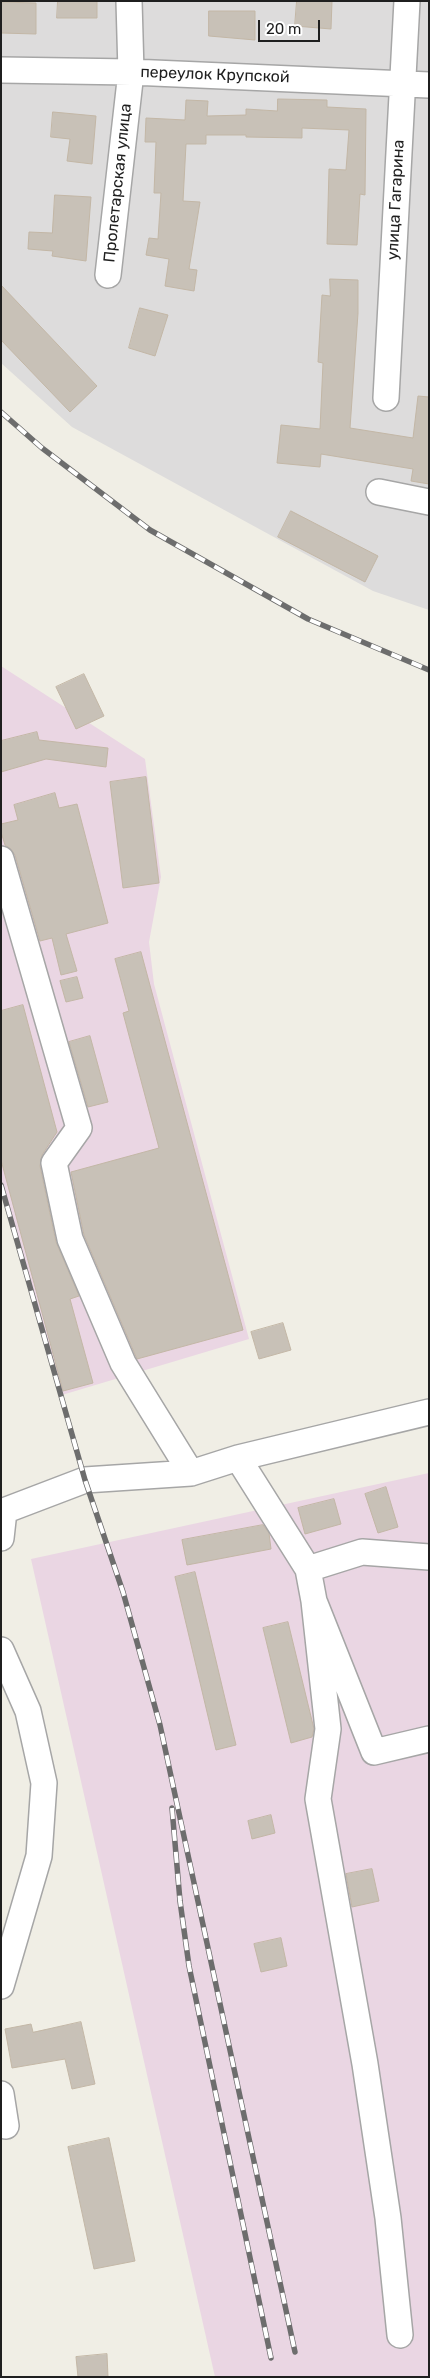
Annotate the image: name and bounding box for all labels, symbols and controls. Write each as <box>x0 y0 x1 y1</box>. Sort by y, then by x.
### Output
scale bar <box>260 10 322 42</box>
text: 20 m <box>266 20 301 38</box>
street label: переулок Крупской <box>140 63 290 87</box>
street label: Пролетарская улица <box>100 103 136 263</box>
street label: улица Гагарина <box>383 139 409 261</box>

